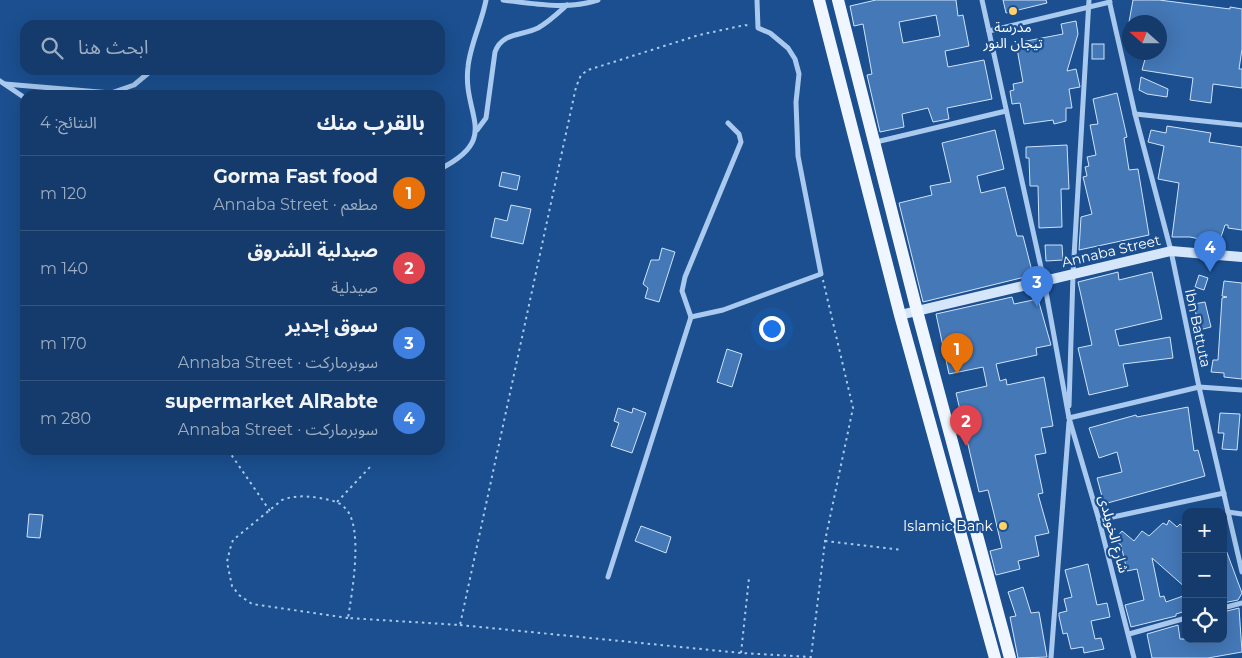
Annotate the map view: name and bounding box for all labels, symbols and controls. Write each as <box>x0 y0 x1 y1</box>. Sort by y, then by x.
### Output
marker: مدرسة تيجان النور <box>1007 5 1019 17</box>
north arrow <box>1122 15 1167 60</box>
place label: مدرسة تيجان النور <box>982 18 1043 52</box>
search box <box>20 20 445 75</box>
icon: search <box>38 34 66 62</box>
text: ابحث هنا <box>78 36 148 59</box>
text: بالقرب منك <box>317 110 425 135</box>
text: النتائج: 4 <box>40 113 97 132</box>
text: Gorma Fast food <box>213 165 378 188</box>
text: 120 m <box>40 184 87 203</box>
text: 1 <box>406 184 412 203</box>
text: مطعم · Annaba Street <box>213 195 378 214</box>
street label: Annaba Street <box>1060 231 1162 271</box>
pin: 4 <box>1194 231 1226 272</box>
text: صيدلية الشروق <box>248 239 378 262</box>
text: 140 m <box>40 259 88 278</box>
text: 2 <box>404 259 414 278</box>
pin: 3 <box>1021 266 1053 307</box>
text: صيدلية <box>331 278 378 297</box>
street label: Ibn Battuta <box>1181 287 1215 369</box>
text: سوق إجدير <box>285 314 378 337</box>
your location <box>759 316 785 342</box>
pin: 1 <box>941 333 973 374</box>
text: 170 m <box>40 334 87 353</box>
text: 3 <box>404 334 414 353</box>
text: سوبرماركت · Annaba Street <box>178 353 378 372</box>
text: supermarket AlRabte <box>165 390 378 413</box>
pin: 2 <box>950 405 982 446</box>
text: 280 m <box>40 409 91 428</box>
text: 4 <box>403 409 415 428</box>
text: سوبرماركت · Annaba Street <box>178 420 378 439</box>
street label: شارع الخويلدى <box>1093 493 1133 575</box>
map controls <box>1182 508 1227 643</box>
button: + <box>1182 508 1227 553</box>
place label: Islamic Bank <box>903 517 994 535</box>
marker: Islamic Bank <box>997 520 1009 532</box>
button: − <box>1182 553 1227 598</box>
button: locate <box>1182 598 1227 643</box>

